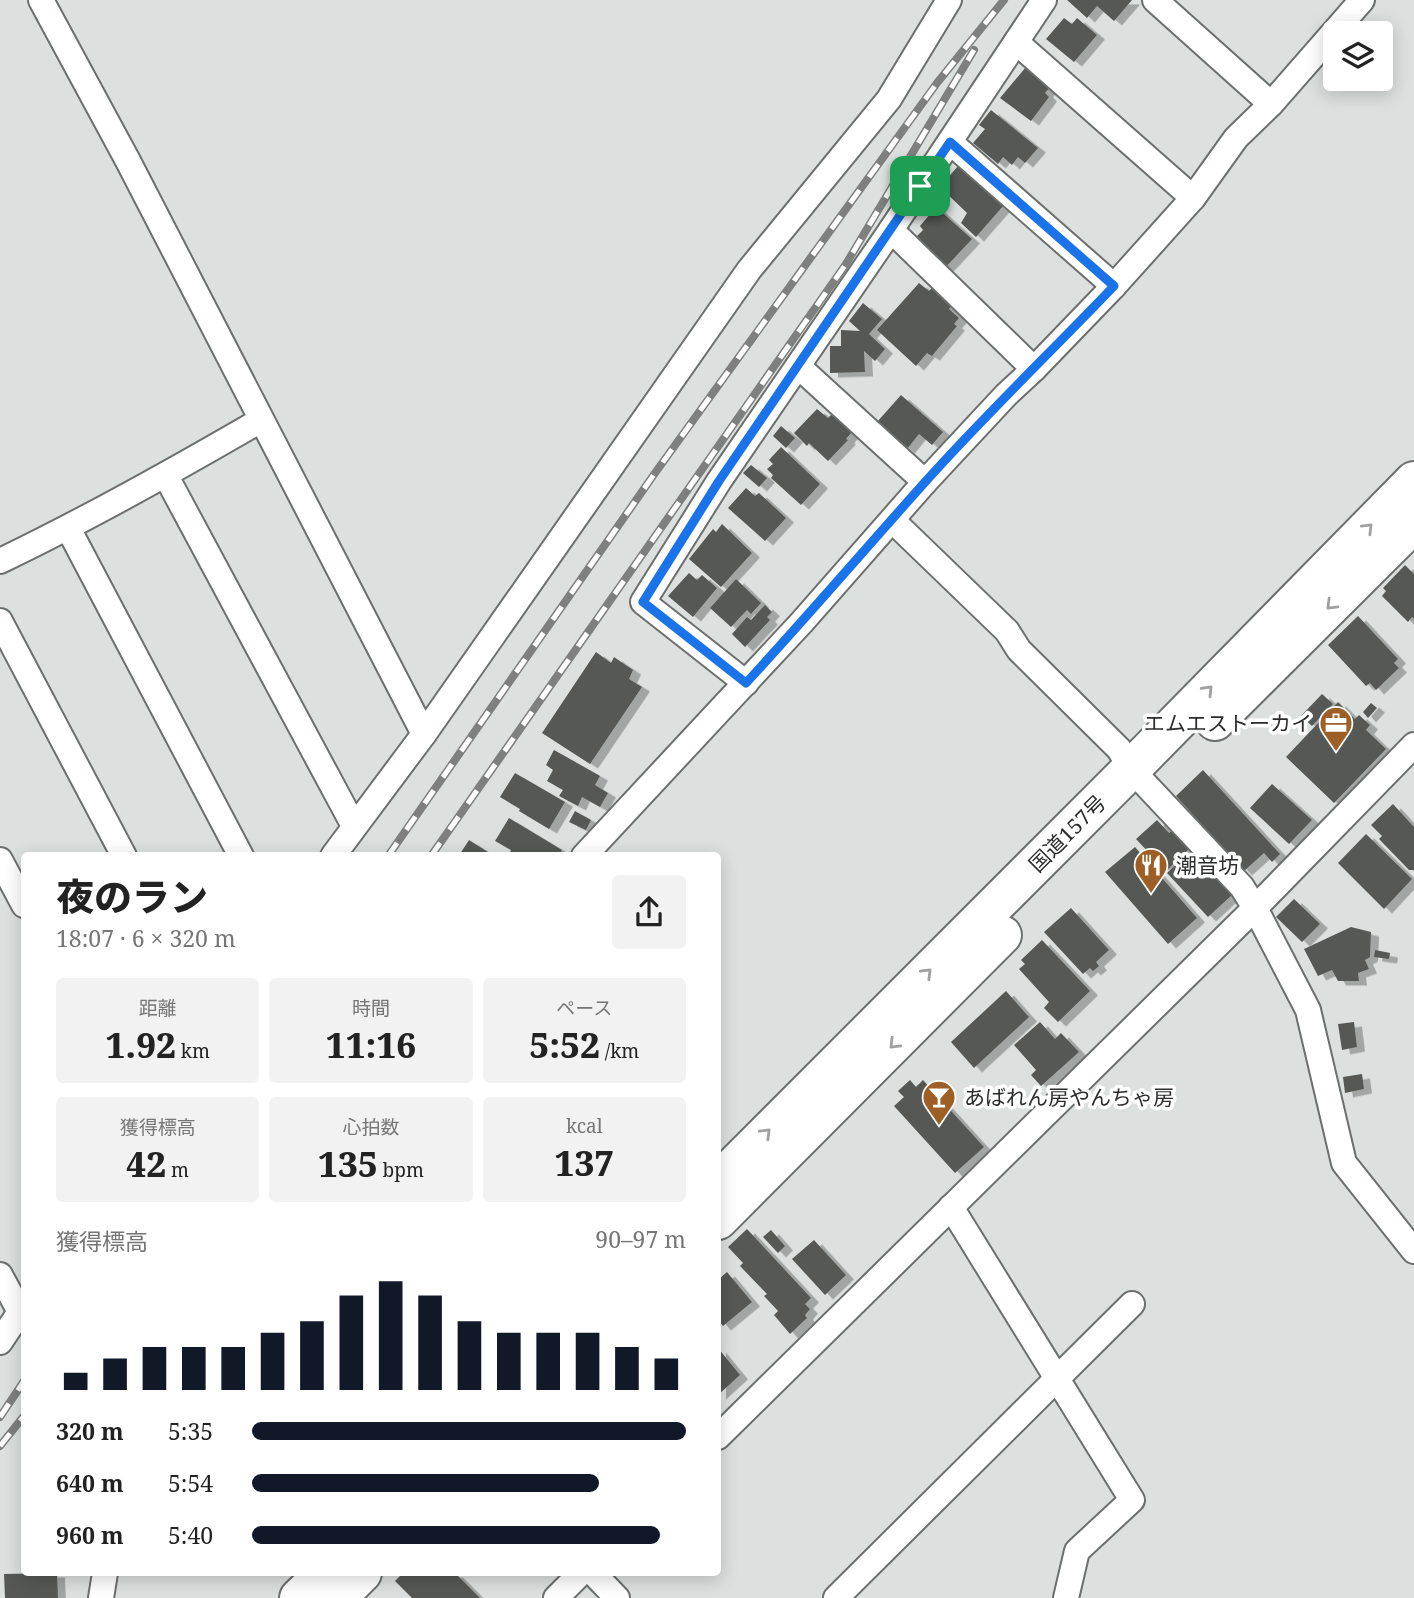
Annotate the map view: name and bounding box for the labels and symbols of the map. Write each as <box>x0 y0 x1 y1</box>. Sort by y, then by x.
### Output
pin <box>890 156 950 216</box>
one-way arrow <box>1360 524 1372 536</box>
one-way arrow <box>1326 597 1339 610</box>
one-way arrow <box>1200 685 1213 698</box>
office icon: エムエストーカイ <box>1317 704 1355 753</box>
place label: エムエストーカイ <box>1144 709 1312 737</box>
street label: 国道157号 <box>1022 788 1112 878</box>
restaurant icon: 潮音坊 <box>1132 846 1170 895</box>
place label: 潮音坊 <box>1176 851 1239 879</box>
one-way arrow <box>918 968 931 981</box>
one-way arrow <box>889 1036 902 1049</box>
bar icon: あばれん房やんちゃ房 <box>920 1078 958 1127</box>
place label: あばれん房やんちゃ房 <box>964 1083 1174 1111</box>
one-way arrow <box>757 1129 770 1142</box>

